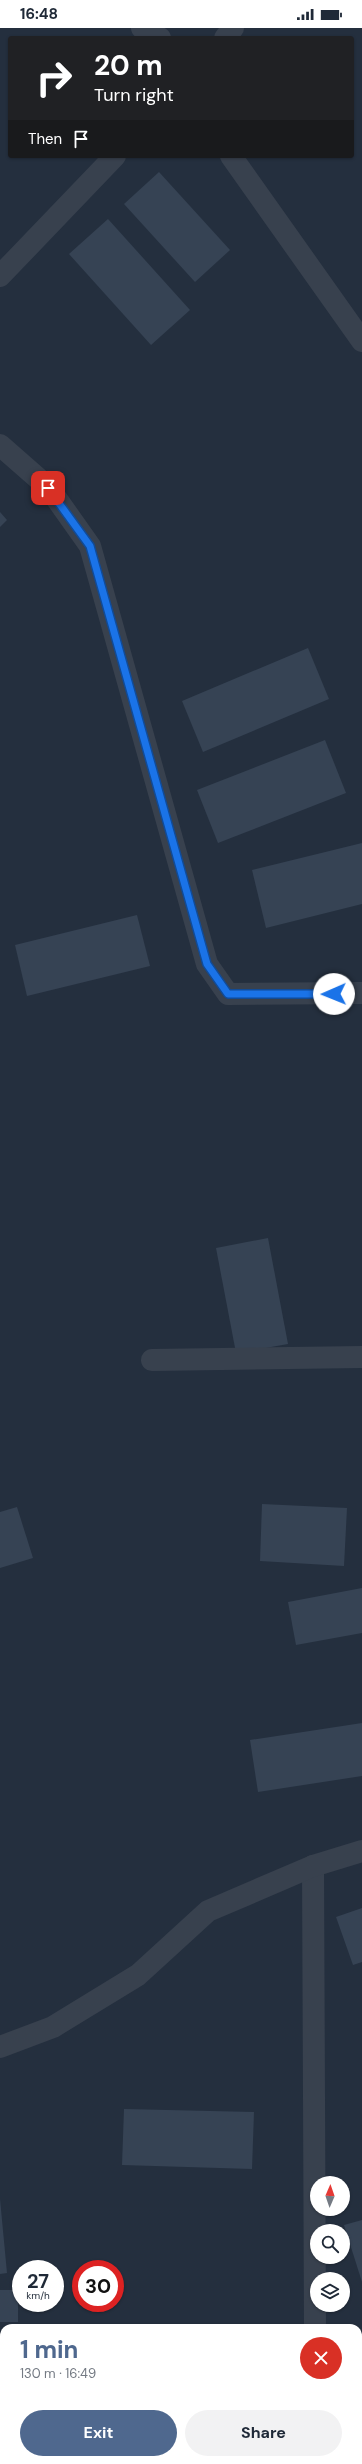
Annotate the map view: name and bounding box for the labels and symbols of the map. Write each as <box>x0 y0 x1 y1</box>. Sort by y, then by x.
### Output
pin <box>31 471 65 505</box>
position arrow <box>313 973 355 1015</box>
north arrow <box>310 2176 350 2216</box>
speed limit sign: 30 <box>72 2260 124 2312</box>

